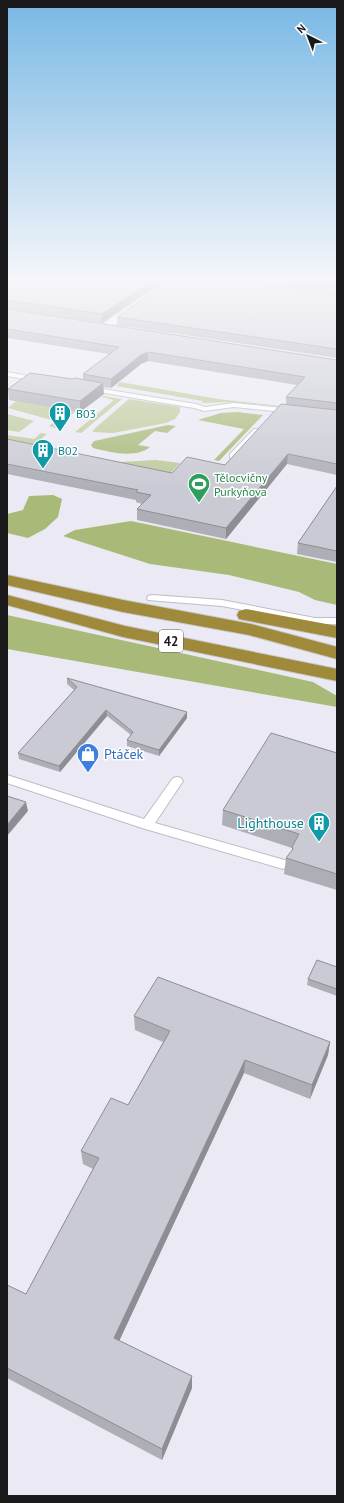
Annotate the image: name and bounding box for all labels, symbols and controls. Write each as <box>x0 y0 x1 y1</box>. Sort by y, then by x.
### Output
north arrow <box>288 16 328 56</box>
text: N <box>294 21 309 36</box>
building icon: B03 <box>47 400 73 433</box>
place label: B03 <box>76 406 96 421</box>
building icon: B02 <box>30 437 56 470</box>
place label: B02 <box>58 443 78 458</box>
place label: Tělocvičny Purkyňova <box>214 470 268 499</box>
sports icon: Tělocvičny Purkyňova <box>186 471 212 504</box>
road number: 42 <box>159 630 183 652</box>
shop icon: Ptáček <box>75 741 101 774</box>
place label: Ptáček <box>104 745 144 763</box>
building icon: Lighthouse <box>306 810 332 843</box>
place label: Lighthouse <box>237 814 304 832</box>

